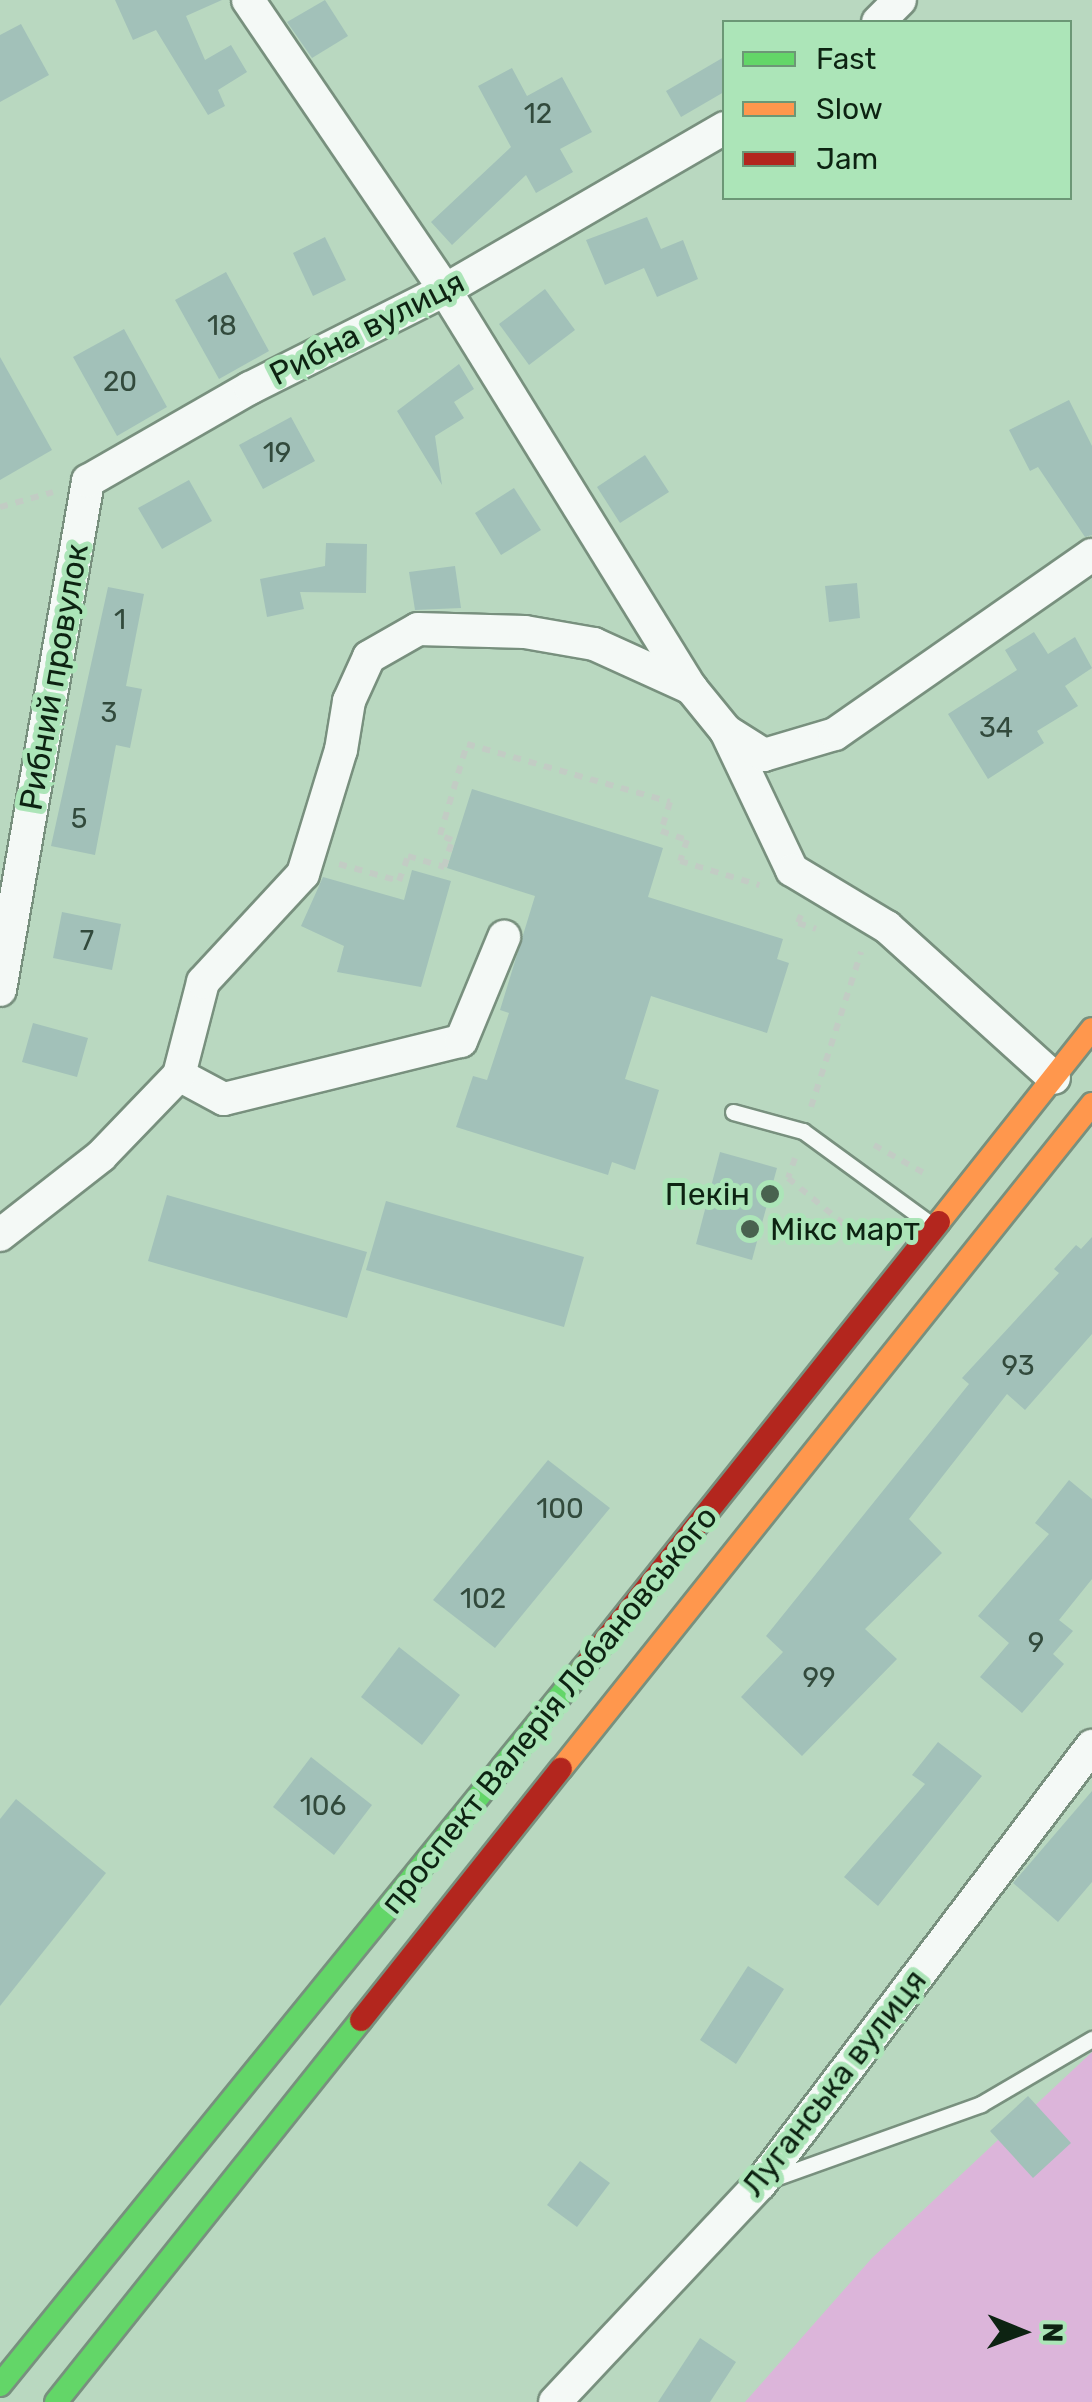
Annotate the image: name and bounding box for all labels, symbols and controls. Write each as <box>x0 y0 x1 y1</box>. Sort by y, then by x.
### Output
legend <box>722 20 1072 200</box>
text: Fast <box>816 41 876 77</box>
text: Slow <box>816 91 883 127</box>
house number: 12 <box>524 97 552 131</box>
text: Jam <box>816 141 878 177</box>
street label: Рибна вулиця <box>263 262 471 394</box>
house number: 18 <box>207 309 237 343</box>
house number: 20 <box>103 365 137 399</box>
house number: 19 <box>263 436 291 470</box>
street label: Рибний провулок <box>12 541 96 813</box>
house number: 1 <box>114 603 126 637</box>
house number: 3 <box>101 696 117 730</box>
house number: 34 <box>979 711 1013 745</box>
house number: 5 <box>71 802 87 836</box>
house number: 7 <box>80 924 94 958</box>
place label: Пекін <box>665 1175 750 1213</box>
marker: Пекін <box>759 1183 781 1205</box>
place label: Мікс март <box>770 1210 920 1248</box>
marker: Мікс март <box>739 1218 761 1240</box>
house number: 93 <box>1002 1349 1034 1383</box>
house number: 100 <box>536 1492 584 1526</box>
street label: проспект Валерія Лобановського <box>373 1499 725 1921</box>
house number: 102 <box>460 1582 506 1616</box>
house number: 9 <box>1028 1626 1044 1660</box>
house number: 99 <box>802 1661 836 1695</box>
house number: 106 <box>300 1789 346 1823</box>
street label: Луганська вулиця <box>734 1962 934 2204</box>
north arrow <box>972 2282 1072 2382</box>
text: N <box>1036 2322 1069 2343</box>

